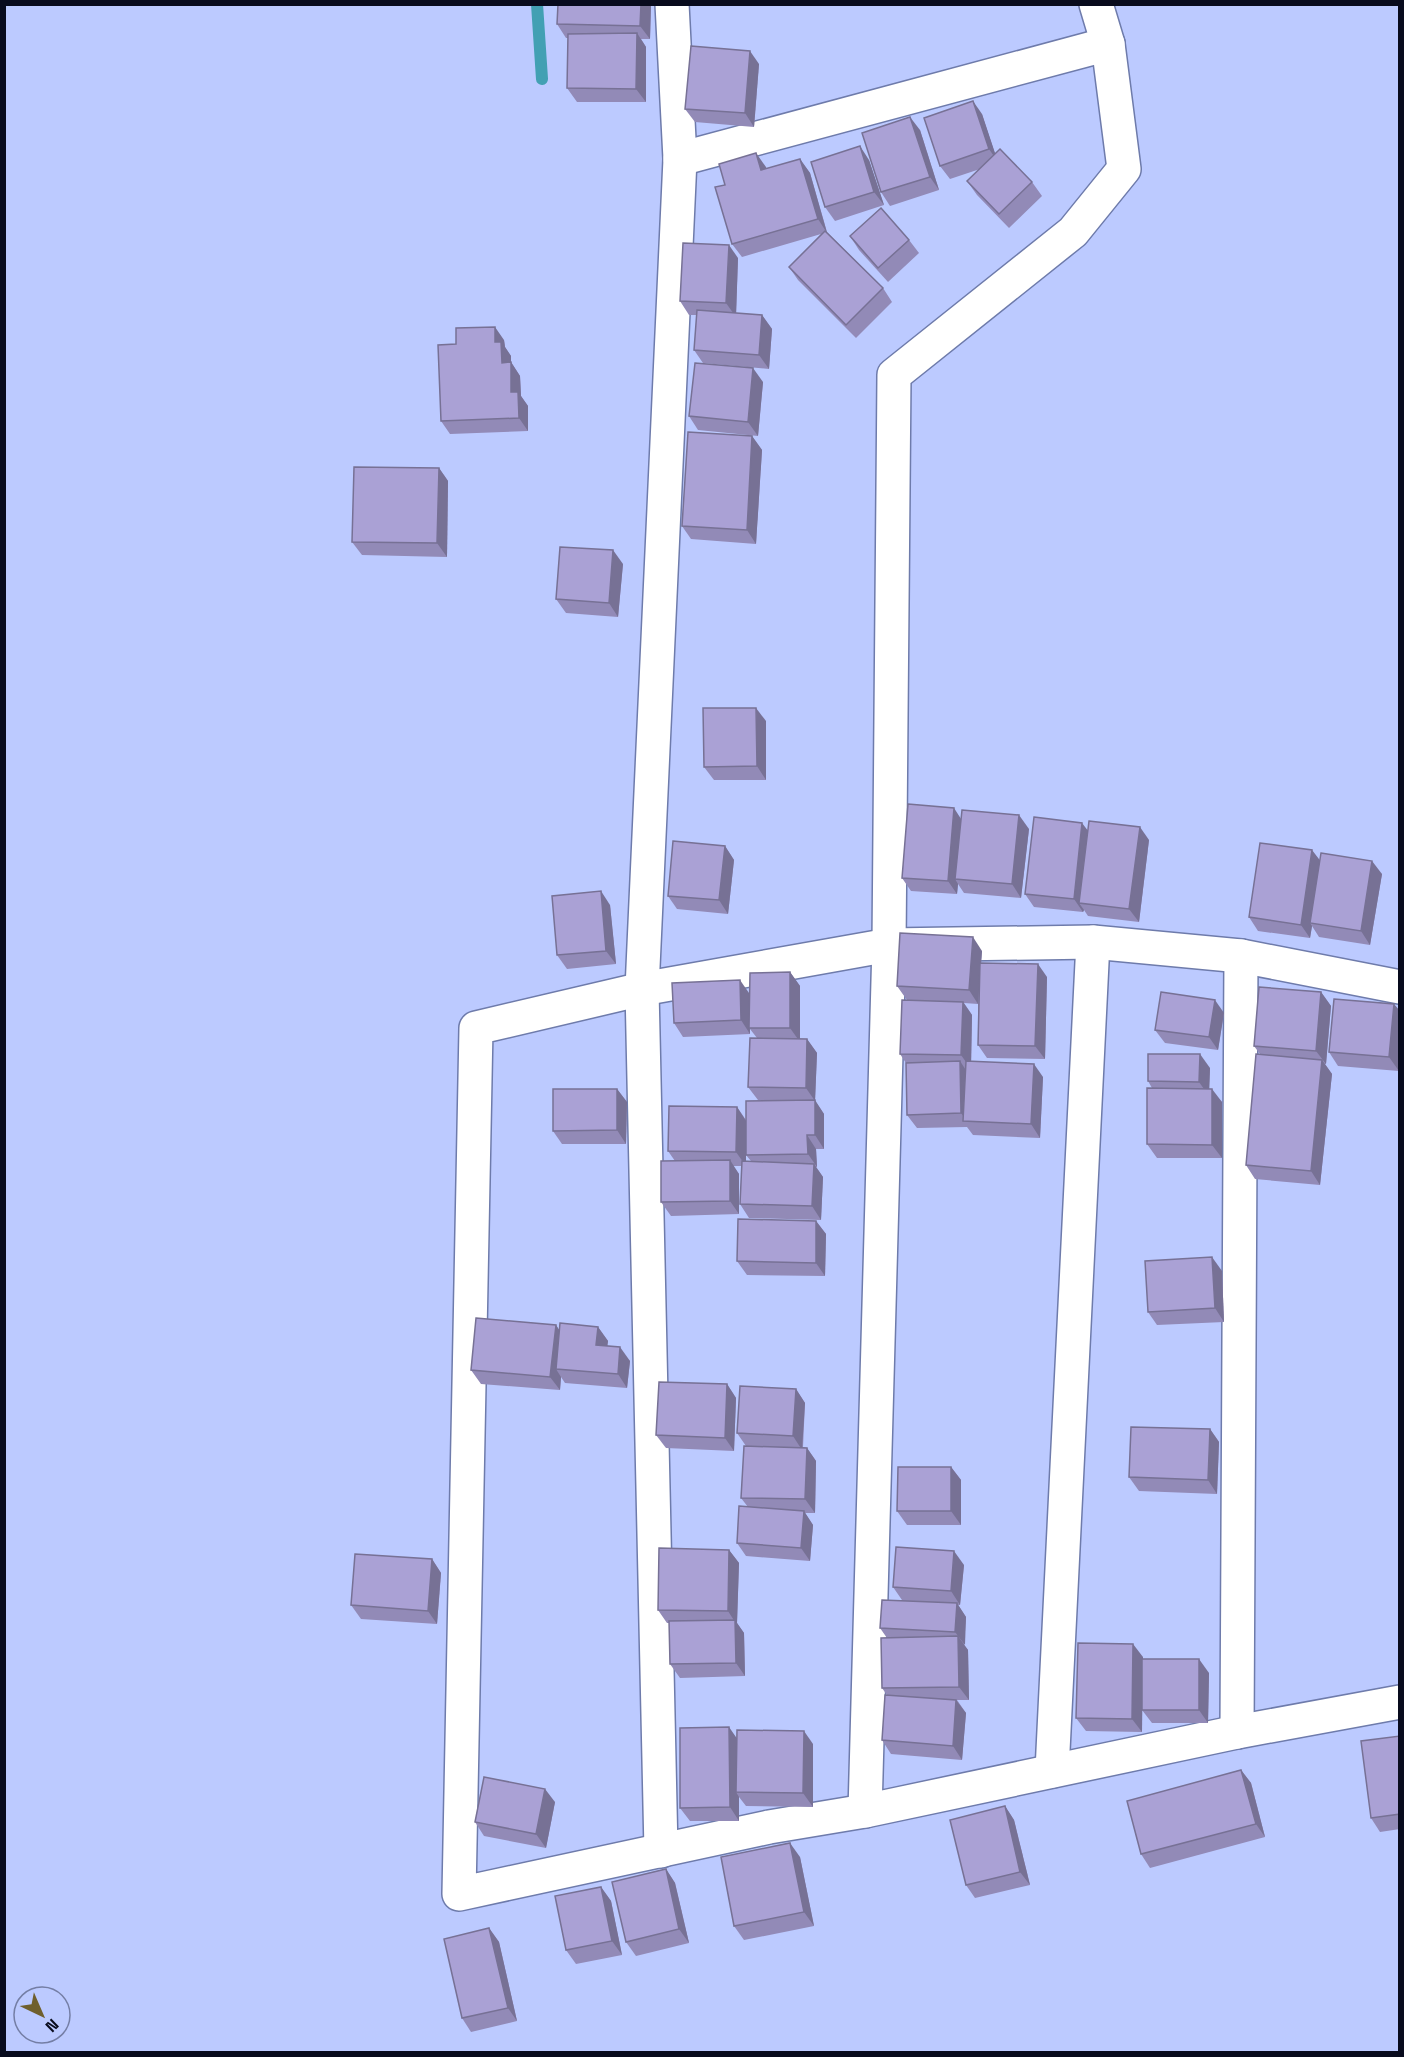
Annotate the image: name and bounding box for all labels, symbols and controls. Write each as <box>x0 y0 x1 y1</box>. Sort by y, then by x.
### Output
north arrow <box>12 1985 72 2045</box>
text: N <box>41 2014 63 2037</box>

